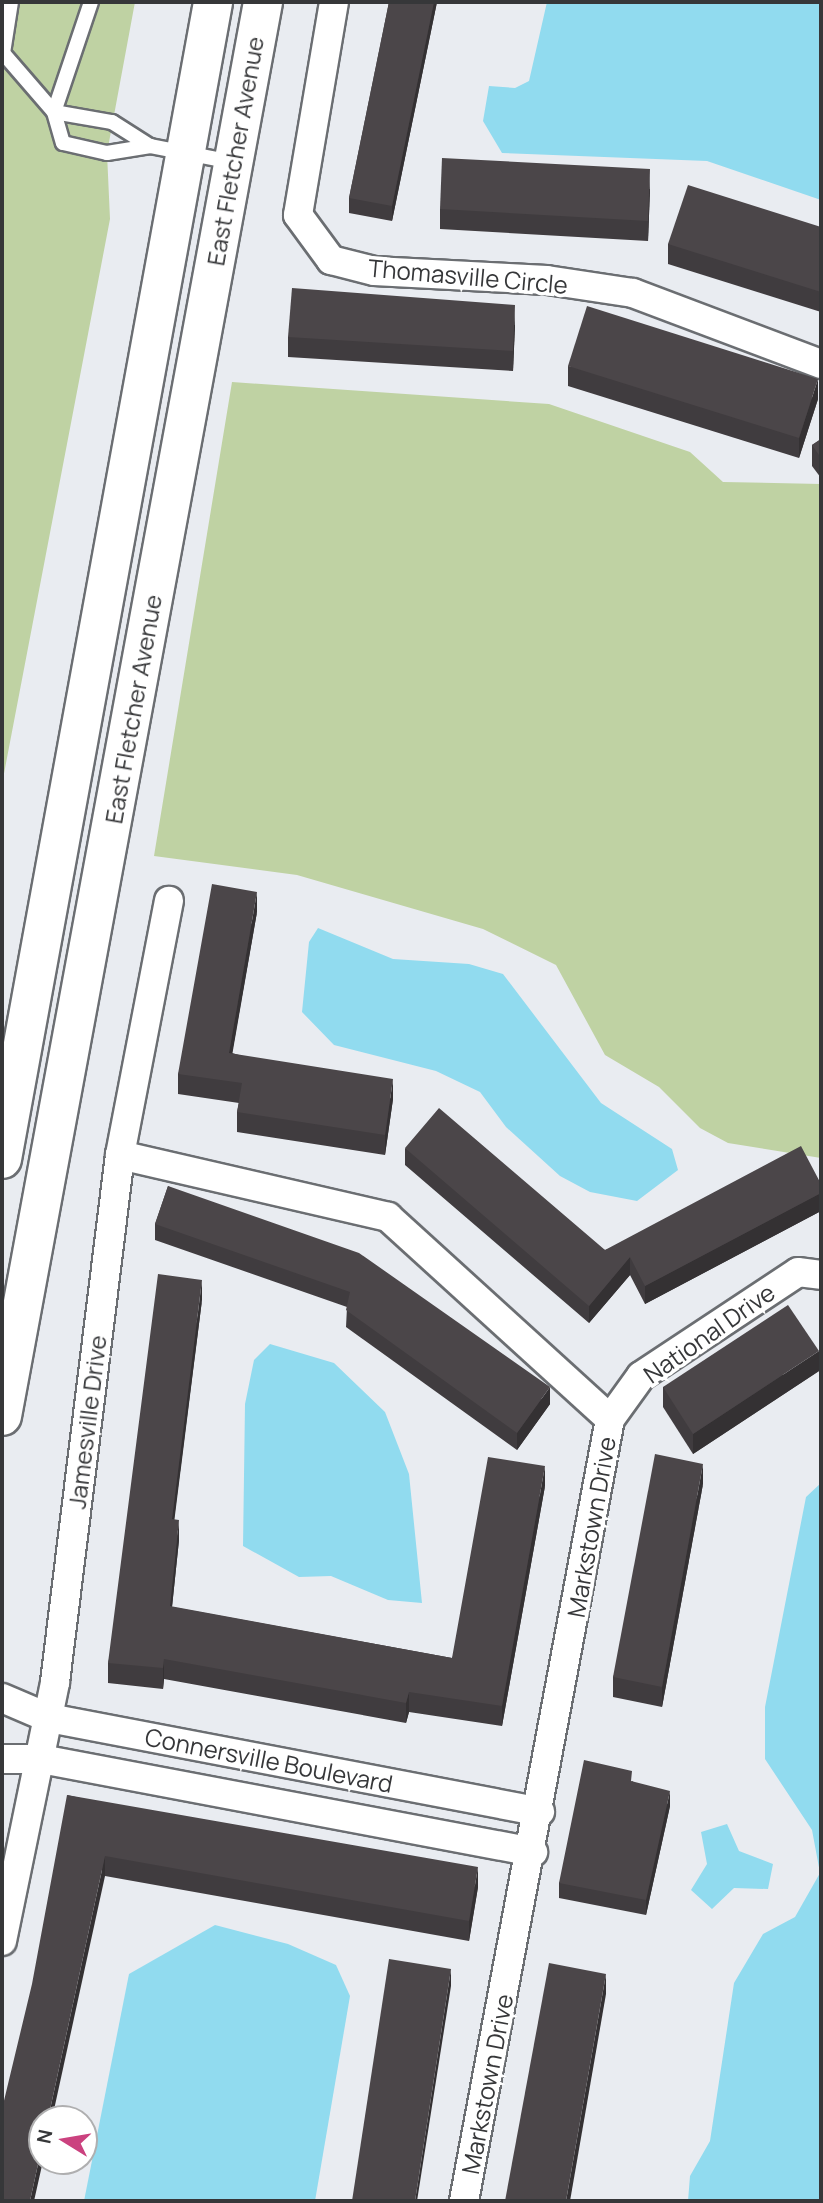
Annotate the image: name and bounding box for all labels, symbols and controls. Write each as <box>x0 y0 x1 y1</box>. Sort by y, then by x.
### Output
street label: East Fletcher Avenue <box>201 34 269 268</box>
street label: Thomasville Circle <box>367 253 569 299</box>
street label: East Fletcher Avenue <box>99 592 167 826</box>
street label: National Drive <box>638 1277 780 1389</box>
street label: Jamesville Drive <box>62 1333 112 1511</box>
street label: Markstown Drive <box>561 1434 621 1620</box>
street label: Connersville Boulevard <box>143 1722 395 1798</box>
street label: Markstown Drive <box>455 1992 519 2176</box>
north arrow <box>28 2105 98 2175</box>
text: N <box>30 2127 58 2146</box>

